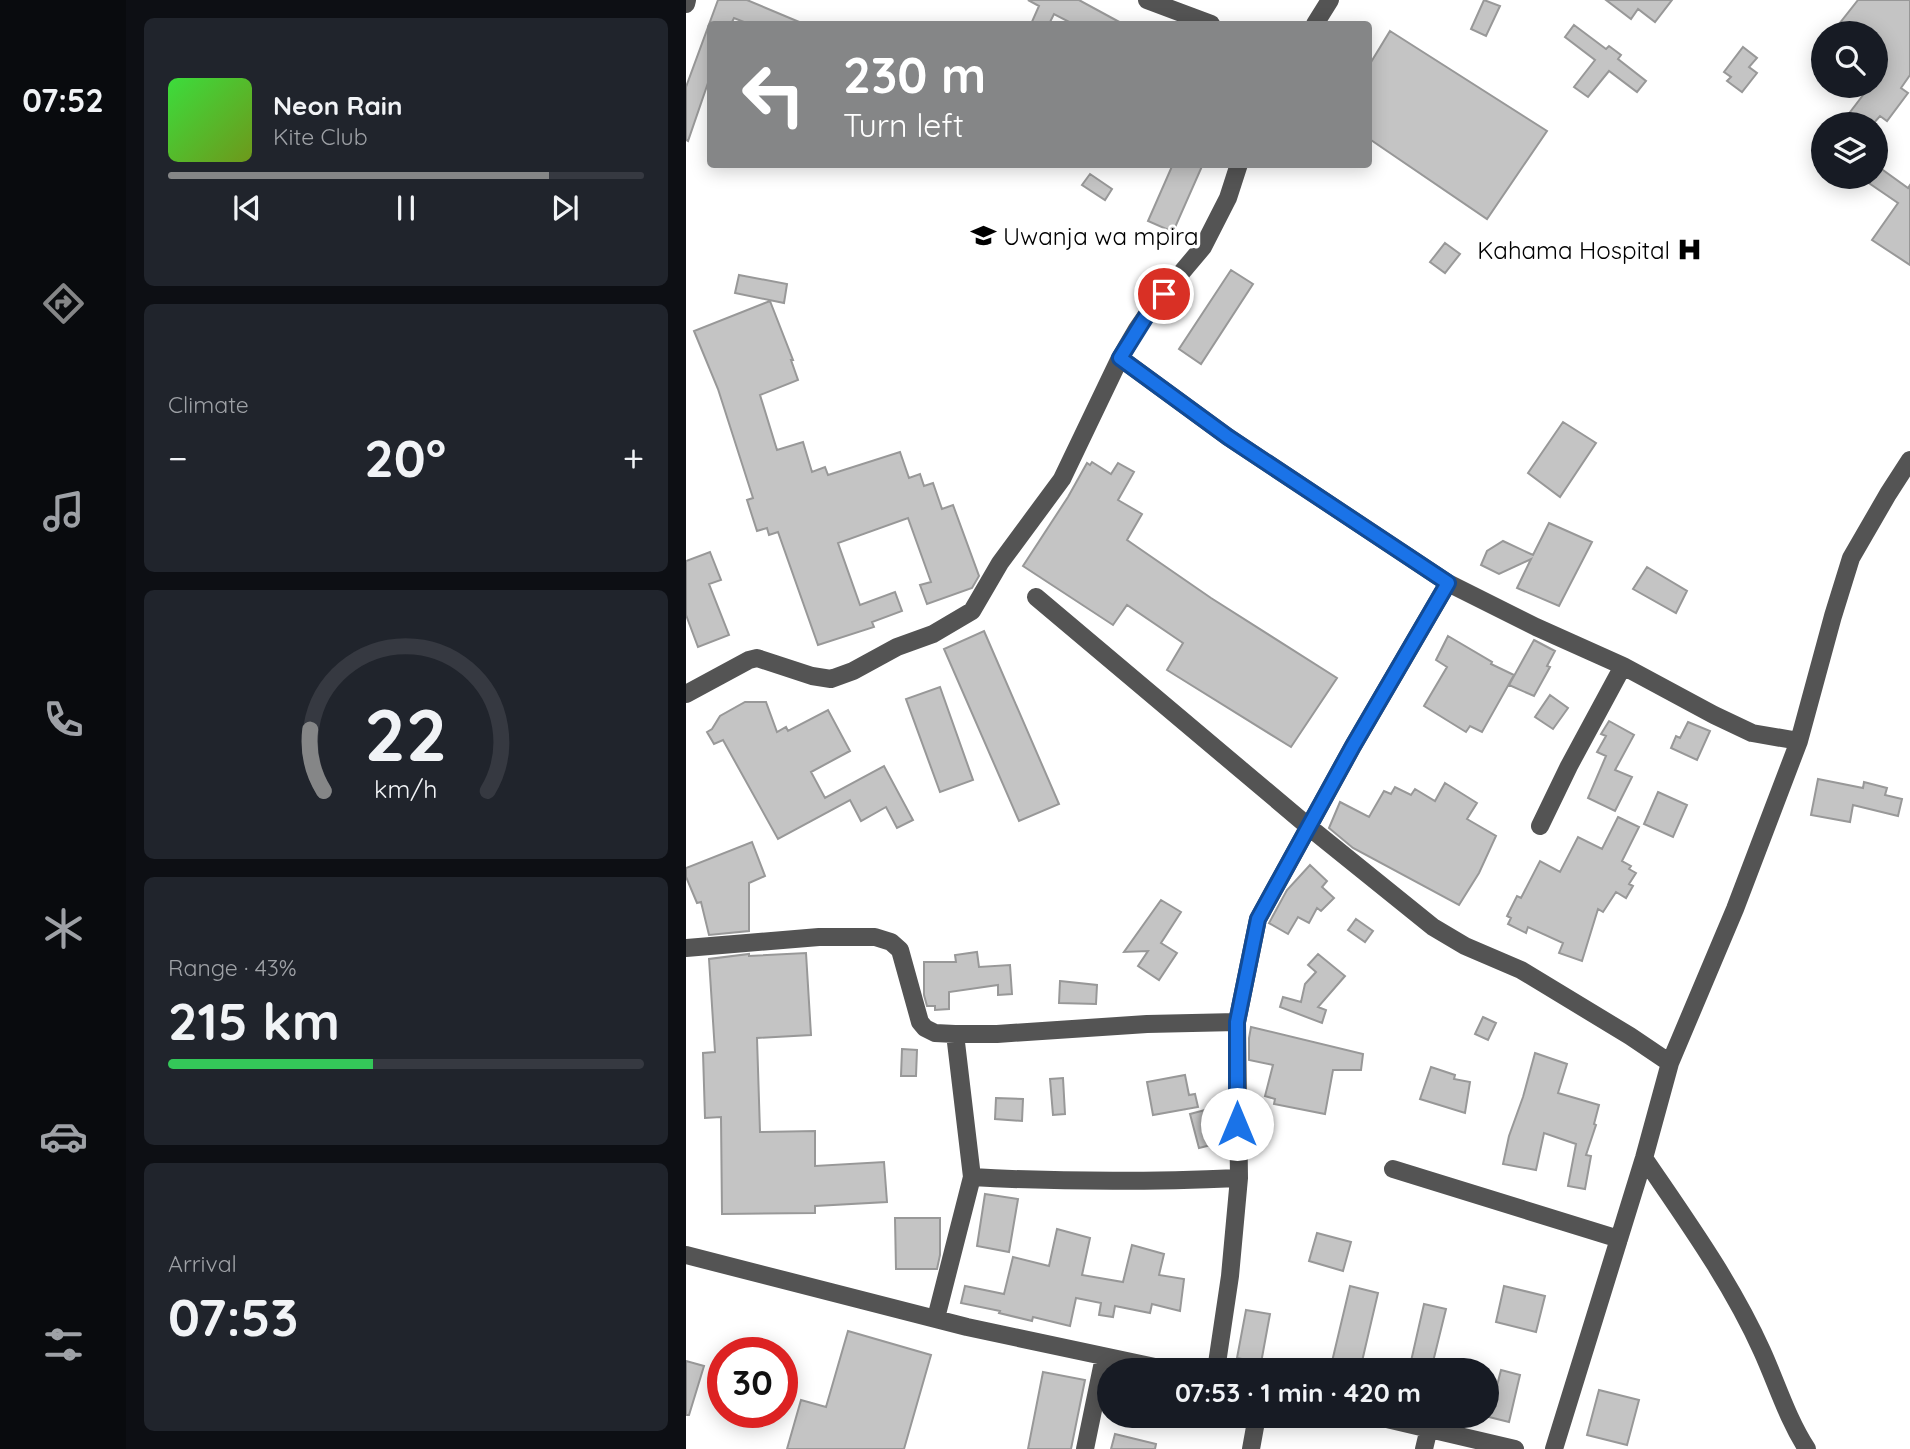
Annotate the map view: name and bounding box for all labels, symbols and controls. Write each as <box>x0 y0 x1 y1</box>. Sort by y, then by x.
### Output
map controls <box>1811 21 1888 189</box>
button: search <box>1811 21 1888 98</box>
text: 230 m <box>843 44 986 105</box>
icon: left <box>728 49 819 140</box>
text: 07:52 <box>22 80 104 120</box>
text: Neon Rain <box>273 89 402 122</box>
text: Turn left <box>843 105 964 145</box>
button: layers <box>1811 112 1888 189</box>
text: Kite Club <box>273 122 368 151</box>
icon: previous <box>228 189 266 227</box>
icon: pause <box>387 189 425 227</box>
icon: next <box>546 189 584 227</box>
place label: Uwanja wa mpira <box>1003 221 1199 251</box>
school or university icon: Uwanja wa mpira <box>969 222 997 250</box>
place label: Kahama Hospital <box>1477 235 1670 265</box>
hospital icon: Kahama Hospital <box>1676 236 1704 264</box>
pin <box>1134 264 1194 324</box>
icon: arrive <box>1145 275 1183 313</box>
icon: directions <box>39 279 88 328</box>
text: Climate <box>168 390 249 419</box>
text: 20° <box>364 425 446 490</box>
text: − <box>168 434 188 482</box>
text: + <box>623 434 644 482</box>
icon: music <box>39 487 88 536</box>
text: 22 <box>365 688 447 779</box>
icon: phone <box>39 695 88 744</box>
text: km/h <box>374 772 438 803</box>
icon: climate <box>39 904 88 953</box>
text: Range · 43% <box>168 953 297 982</box>
text: 215 km <box>168 988 340 1053</box>
position arrow <box>1200 1087 1274 1161</box>
icon: car <box>39 1112 88 1161</box>
text: Arrival <box>168 1249 237 1278</box>
text: 07:53 <box>168 1284 298 1349</box>
icon: filters <box>39 1320 88 1369</box>
speed limit sign: 30 <box>707 1337 798 1428</box>
text: 07:53 · 1 min · 420 m <box>1175 1376 1421 1409</box>

